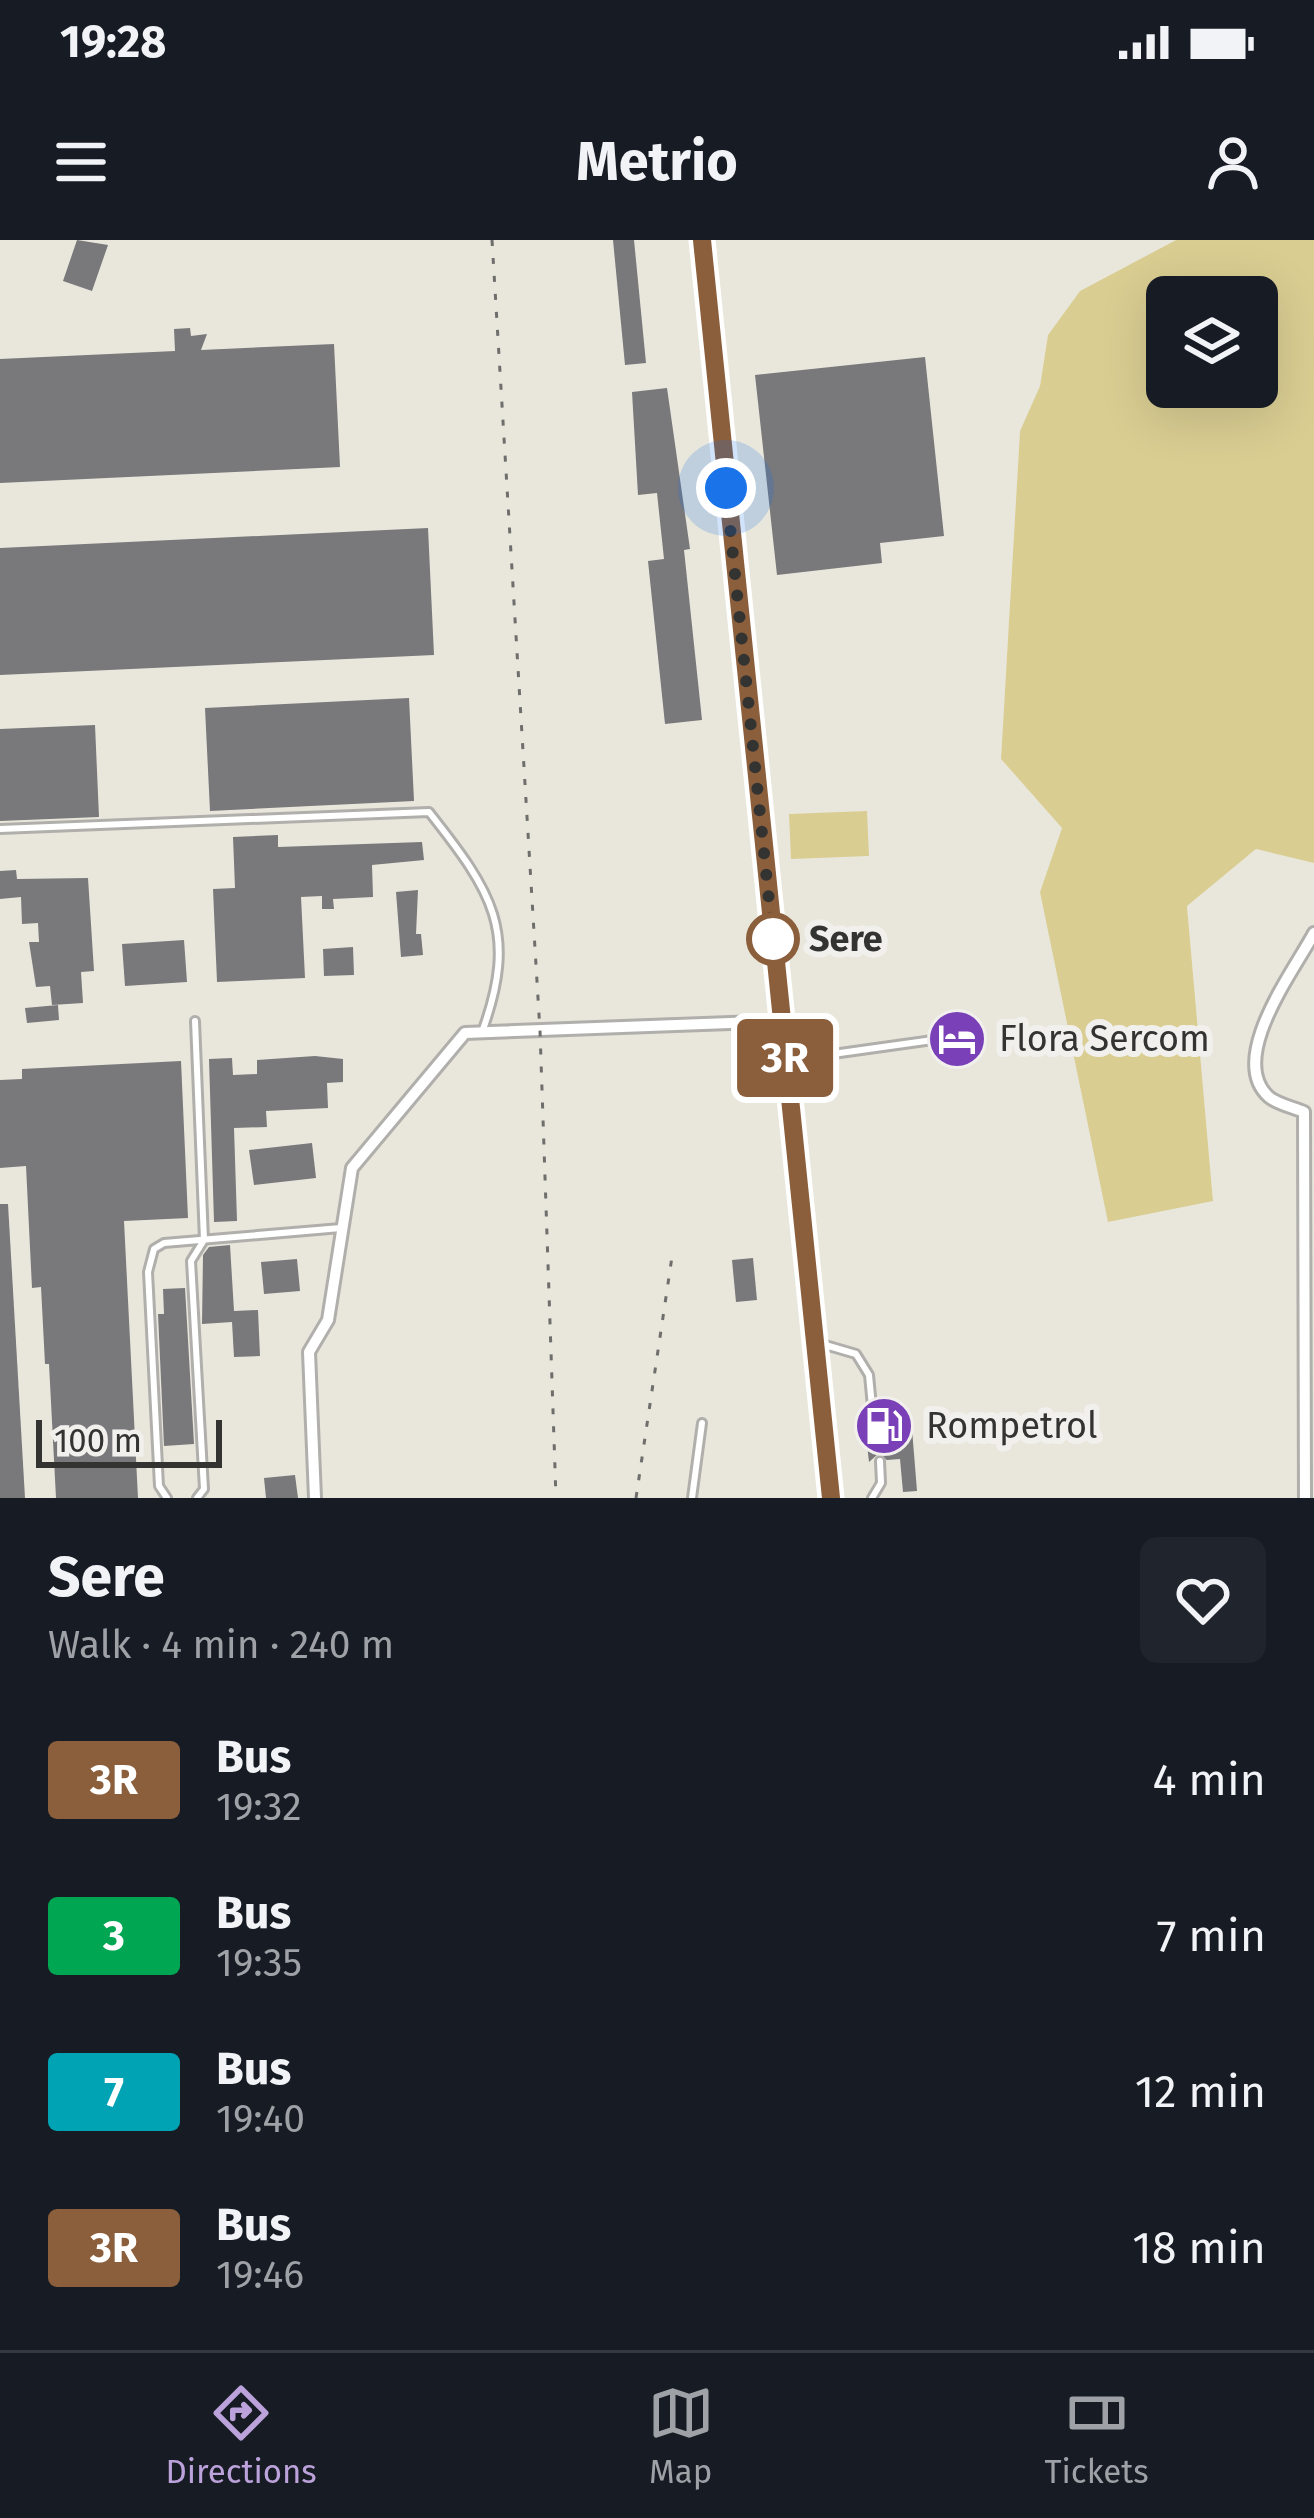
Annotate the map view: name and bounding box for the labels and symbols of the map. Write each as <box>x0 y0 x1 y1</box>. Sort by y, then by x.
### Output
your location <box>696 458 756 518</box>
marker: Sere <box>748 914 798 964</box>
place label: Sere <box>809 917 883 961</box>
hotel icon: Flora Sercom <box>926 1008 988 1070</box>
place label: Flora Sercom <box>999 1017 1210 1061</box>
line badge: 3R <box>731 1019 839 1097</box>
fuel station icon: Rompetrol <box>853 1395 915 1457</box>
place label: Rompetrol <box>926 1404 1098 1448</box>
scale bar <box>36 1414 222 1467</box>

